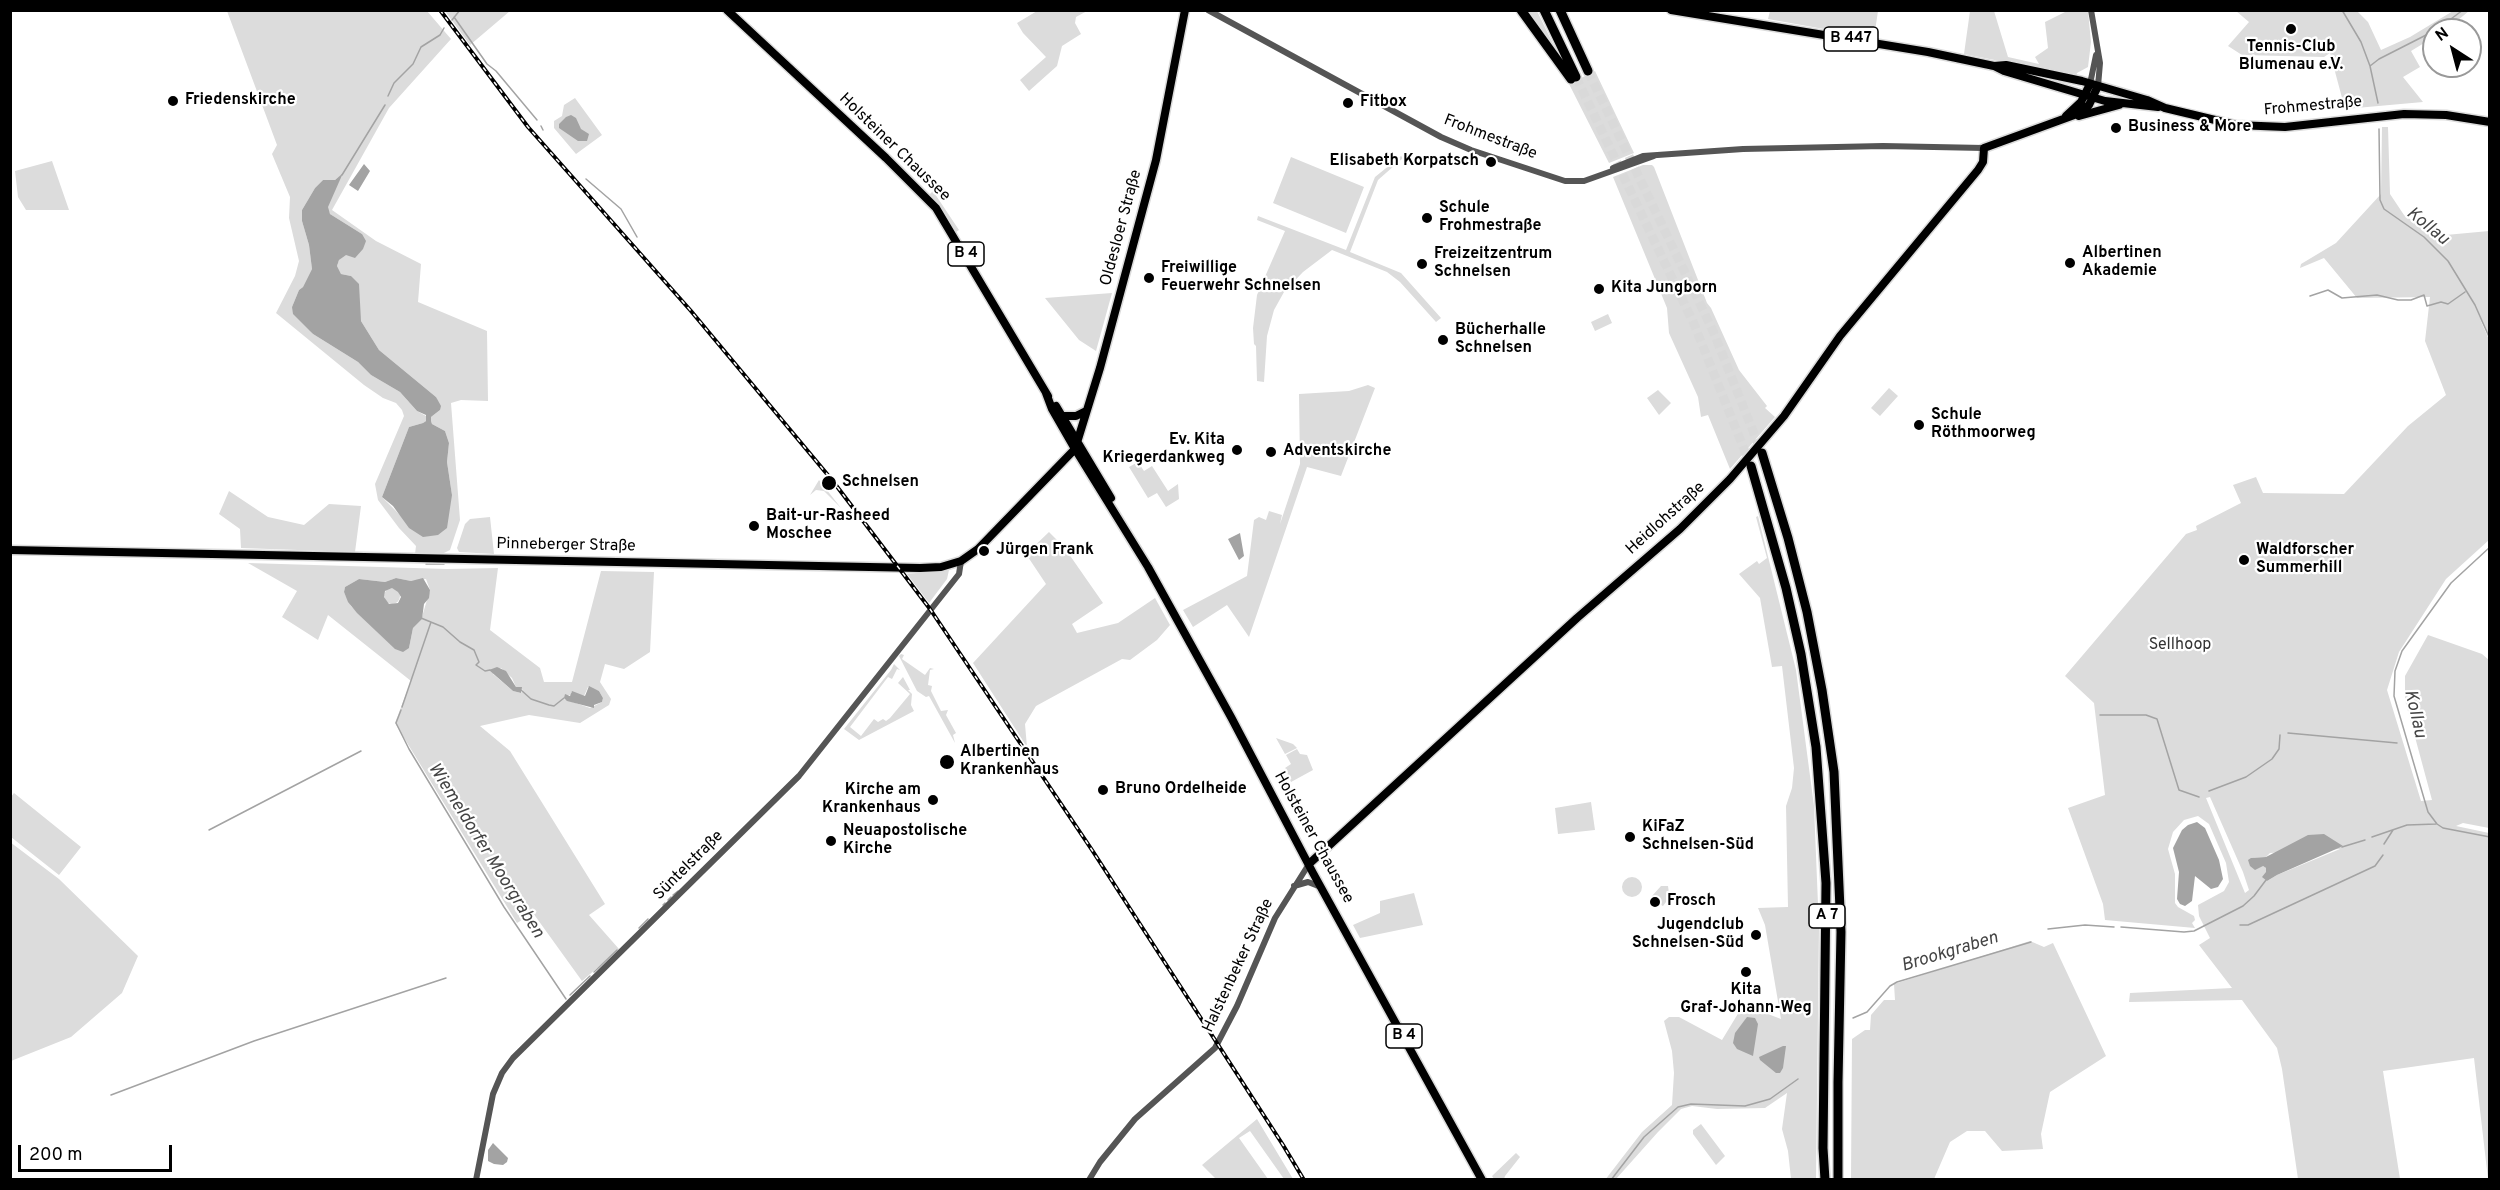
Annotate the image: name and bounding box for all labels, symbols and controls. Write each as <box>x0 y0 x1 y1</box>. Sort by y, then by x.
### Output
north arrow <box>2422 18 2482 78</box>
marker: Tennis-Club Blumenau e.V. <box>2284 22 2298 36</box>
text: N <box>2432 24 2453 47</box>
road number: B 447 <box>1824 27 1878 51</box>
place label: Tennis-Club Blumenau e.V. <box>2239 38 2343 76</box>
street label: Holsteiner Chaussee <box>834 90 954 206</box>
place label: Friedenskirche <box>185 91 296 111</box>
place label: Fitbox <box>1360 93 1407 113</box>
street label: Frohmestraße <box>2263 93 2363 121</box>
marker: Friedenskirche <box>166 94 180 108</box>
marker: Fitbox <box>1341 96 1355 110</box>
street label: Frohmestraße <box>1441 111 1539 165</box>
place label: Business & More <box>2128 118 2251 138</box>
marker: Business & More <box>2109 121 2123 135</box>
place label: Elisabeth Korpatsch <box>1330 152 1479 172</box>
marker: Elisabeth Korpatsch <box>1484 155 1498 169</box>
street label: Oldesloer Straße <box>1097 168 1147 288</box>
place label: Schule Frohmestraße <box>1439 199 1541 237</box>
water label: Kollau <box>2401 203 2453 251</box>
marker: Schule Frohmestraße <box>1420 211 1434 225</box>
road number: B 4 <box>948 242 984 266</box>
place label: Albertinen Akademie <box>2082 244 2162 282</box>
place label: Freizeitzentrum Schnelsen <box>1434 245 1552 283</box>
marker: Albertinen Akademie <box>2063 256 2077 270</box>
marker: Freizeitzentrum Schnelsen <box>1415 257 1429 271</box>
place label: Freiwillige Feuerwehr Schnelsen <box>1161 259 1321 297</box>
marker: Freiwillige Feuerwehr Schnelsen <box>1142 271 1156 285</box>
place label: Kita Jungborn <box>1611 279 1717 299</box>
marker: Kita Jungborn <box>1592 282 1606 296</box>
place label: Bücherhalle Schnelsen <box>1455 321 1546 359</box>
marker: Bücherhalle Schnelsen <box>1436 333 1450 347</box>
place label: Schule Röthmoorweg <box>1931 406 2036 444</box>
marker: Schule Röthmoorweg <box>1912 418 1926 432</box>
place label: Ev. Kita Kriegerdankweg <box>1102 431 1225 469</box>
place label: Adventskirche <box>1283 442 1391 462</box>
marker: Ev. Kita Kriegerdankweg <box>1230 443 1244 457</box>
marker: Adventskirche <box>1264 445 1278 459</box>
place label: Schnelsen <box>842 473 919 493</box>
marker: Schnelsen <box>820 474 838 492</box>
street label: Heidlohstraße <box>1623 479 1709 559</box>
place label: Bait-ur-Rasheed Moschee <box>766 507 890 545</box>
marker: Bait-ur-Rasheed Moschee <box>747 519 761 533</box>
street label: Pinneberger Straße <box>496 535 636 557</box>
place label: Jürgen Frank <box>996 541 1094 561</box>
place label: Waldforscher Summerhill <box>2256 541 2354 579</box>
marker: Jürgen Frank <box>977 544 991 558</box>
marker: Waldforscher Summerhill <box>2237 553 2251 567</box>
park label: Sellhoop <box>2149 636 2211 656</box>
water label: Kollau <box>2398 688 2430 740</box>
place label: Albertinen Krankenhaus <box>960 743 1059 781</box>
marker: Albertinen Krankenhaus <box>938 753 956 771</box>
water label: Wiemeldorfer Moorgraben <box>422 759 548 943</box>
street label: Holsteiner Chaussee <box>1269 769 1357 907</box>
place label: Bruno Ordelheide <box>1115 780 1247 800</box>
place label: Kirche am Krankenhaus <box>822 781 921 819</box>
marker: Bruno Ordelheide <box>1096 783 1110 797</box>
marker: Kirche am Krankenhaus <box>926 793 940 807</box>
place label: KiFaZ Schnelsen-Süd <box>1642 818 1754 856</box>
place label: Neuapostolische Kirche <box>843 822 967 860</box>
street label: Süntelstraße <box>650 827 728 905</box>
marker: KiFaZ Schnelsen-Süd <box>1623 830 1637 844</box>
marker: Neuapostolische Kirche <box>824 834 838 848</box>
place label: Frosch <box>1667 892 1716 912</box>
marker: Frosch <box>1648 895 1662 909</box>
street label: Halstenbeker Straße <box>1200 896 1278 1036</box>
road number: A 7 <box>1809 904 1845 928</box>
place label: Jugendclub Schnelsen-Süd <box>1632 916 1744 954</box>
marker: Jugendclub Schnelsen-Süd <box>1749 928 1763 942</box>
water label: Brookgraben <box>1899 928 2001 978</box>
marker: Kita Graf-Johann-Weg <box>1739 965 1753 979</box>
place label: Kita Graf-Johann-Weg <box>1680 981 1812 1019</box>
road number: B 4 <box>1386 1024 1422 1048</box>
scale bar <box>21 1133 176 1171</box>
text: 200 m <box>29 1144 82 1167</box>

